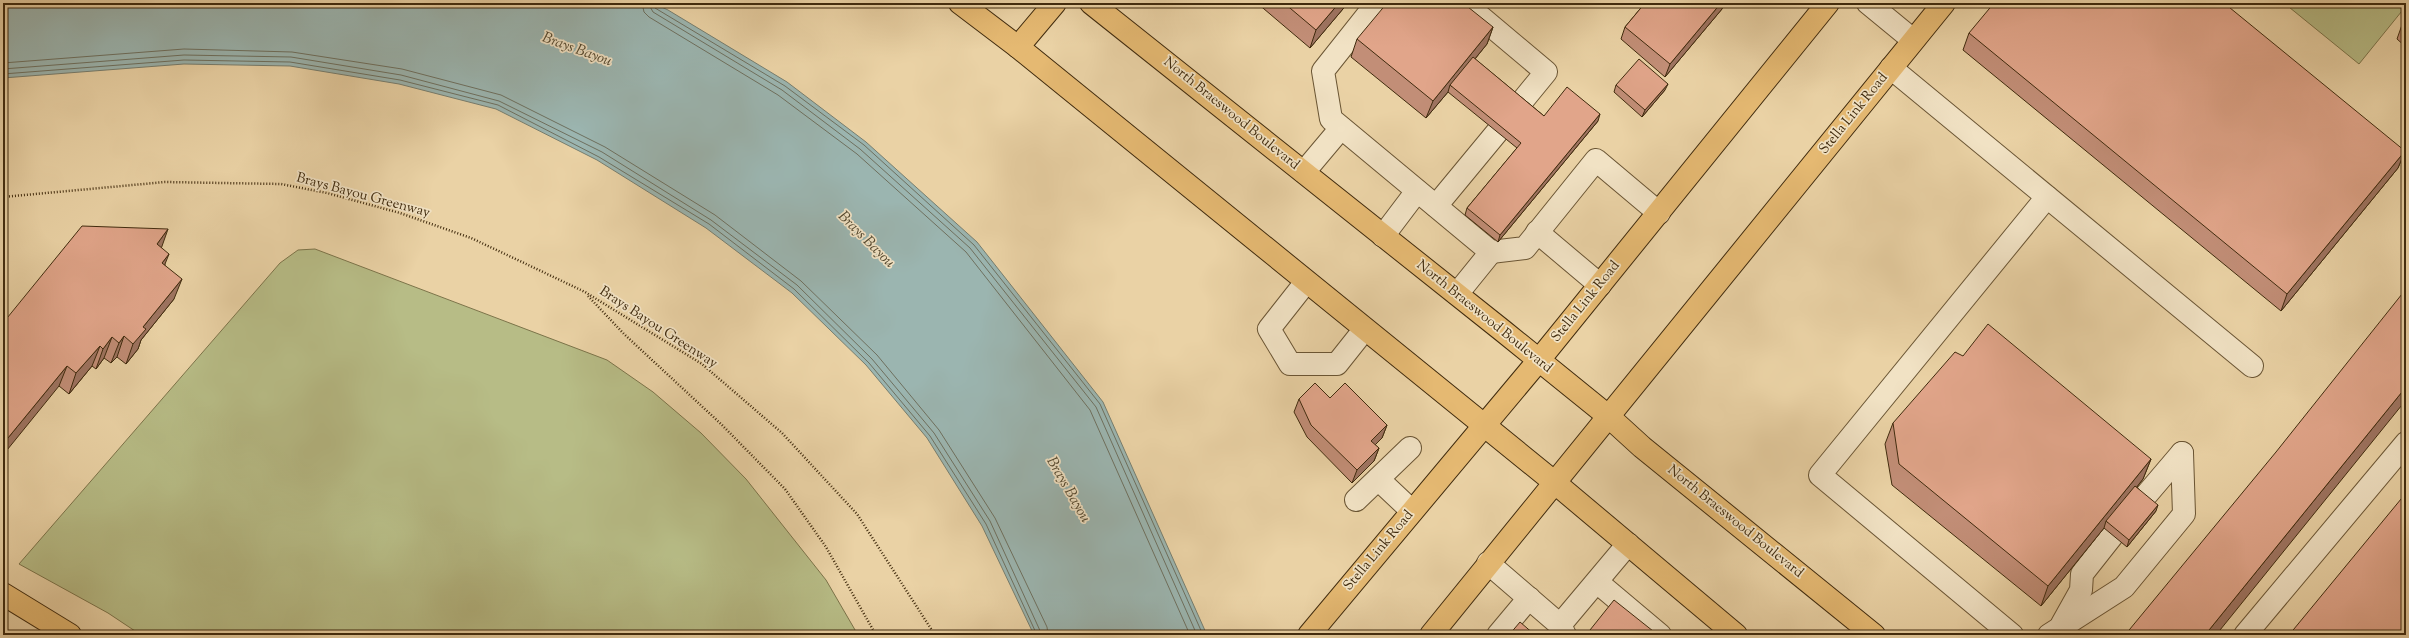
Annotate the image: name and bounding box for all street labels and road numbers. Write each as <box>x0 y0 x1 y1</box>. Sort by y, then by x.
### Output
street label: North Braeswood Boulevard <box>1159 53 1303 175</box>
street label: Stella Link Road <box>1815 69 1893 159</box>
street label: Brays Bayou Greenway <box>294 169 432 223</box>
street label: North Braeswood Boulevard <box>1412 256 1556 378</box>
street label: Stella Link Road <box>1547 257 1625 347</box>
street label: Brays Bayou Greenway <box>595 282 721 374</box>
street label: North Braeswood Boulevard <box>1663 461 1807 583</box>
street label: Stella Link Road <box>1339 506 1419 596</box>

